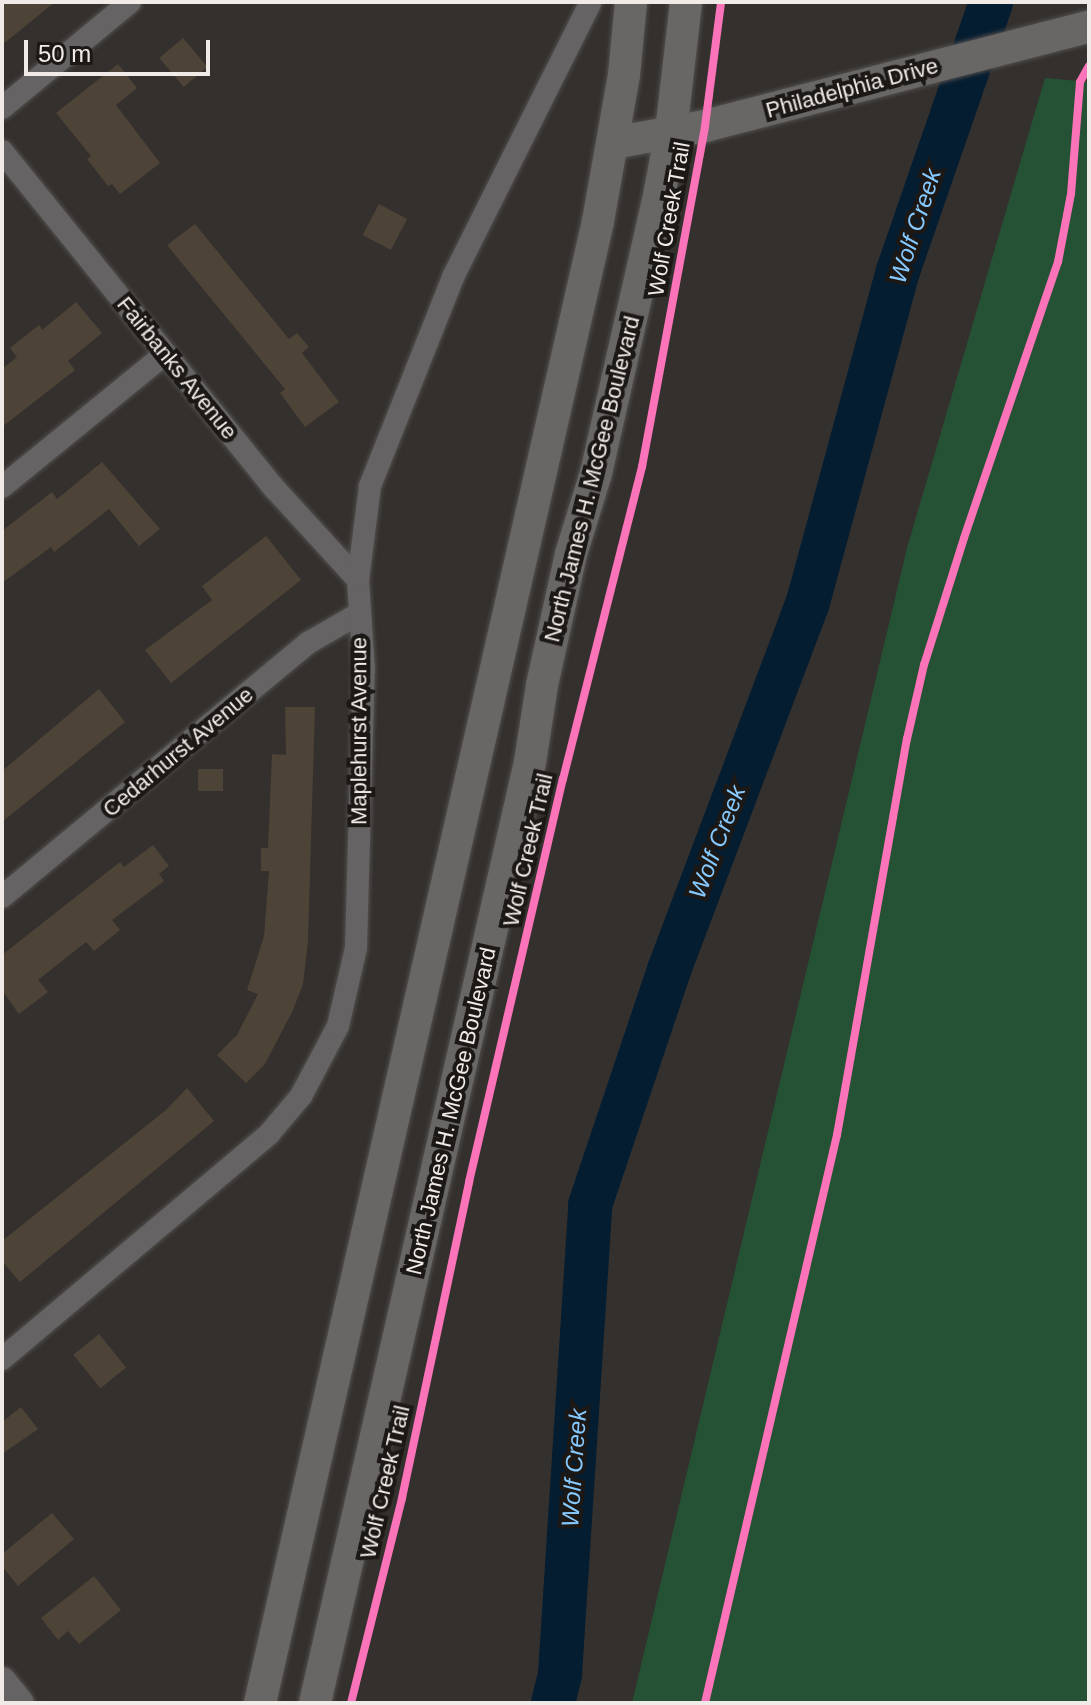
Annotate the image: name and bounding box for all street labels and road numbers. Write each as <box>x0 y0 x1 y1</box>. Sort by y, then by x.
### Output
street label: Philadelphia Drive <box>763 52 941 124</box>
street label: Wolf Creek Trail <box>642 140 696 298</box>
street label: Fairbanks Avenue <box>111 291 243 445</box>
street label: North James H. McGee Boulevard <box>539 313 645 645</box>
street label: Maplehurst Avenue <box>346 636 372 826</box>
street label: Cedarhurst Avenue <box>97 681 259 823</box>
street label: Wolf Creek Trail <box>498 771 558 929</box>
street label: North James H. McGee Boulevard <box>400 945 502 1277</box>
street label: Wolf Creek Trail <box>355 1403 415 1561</box>

